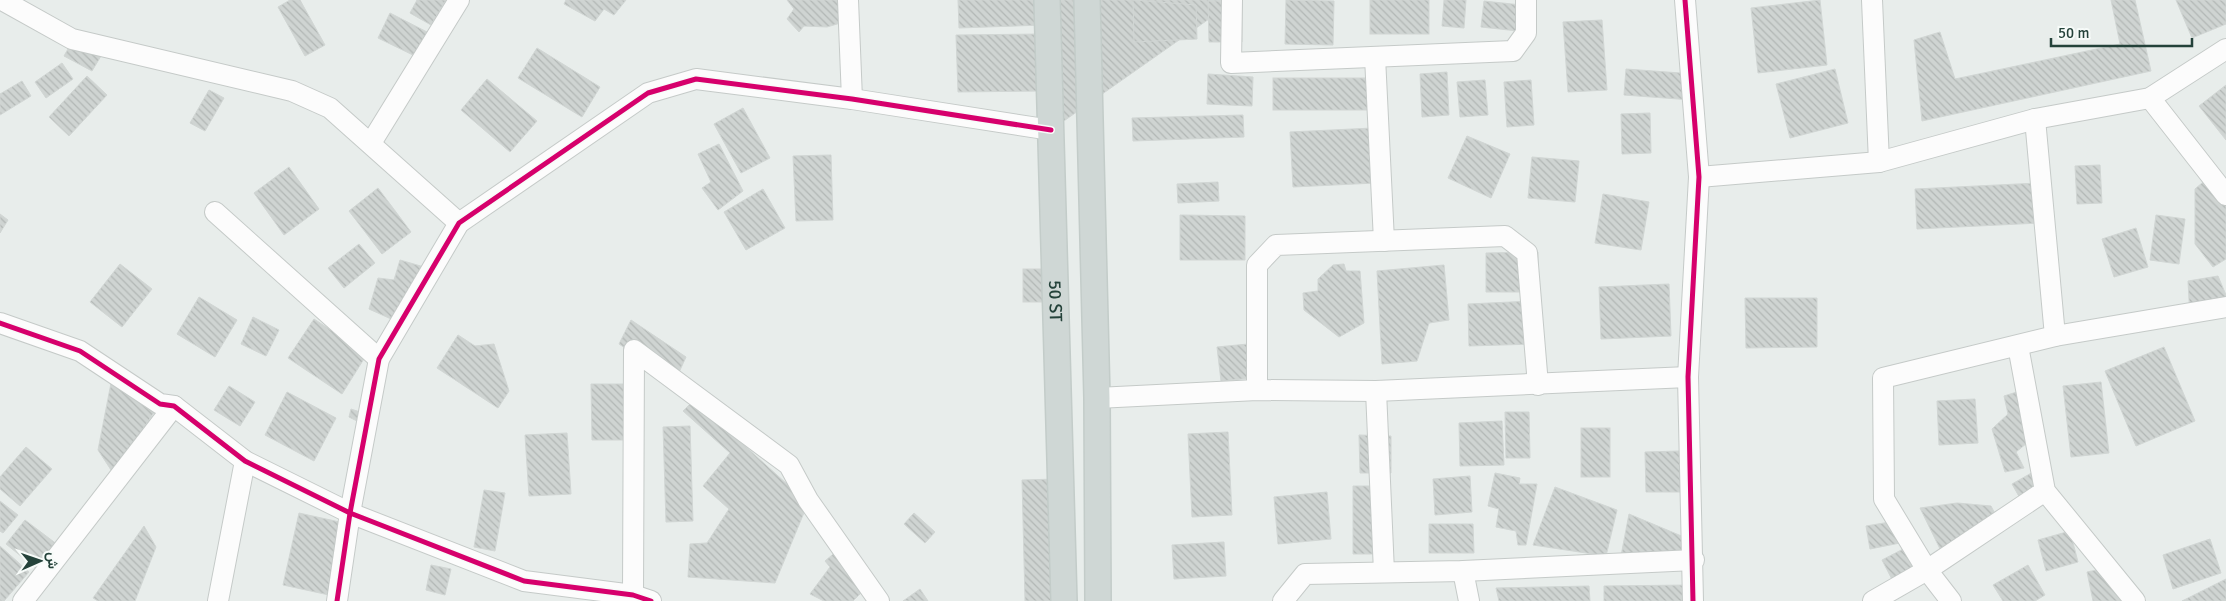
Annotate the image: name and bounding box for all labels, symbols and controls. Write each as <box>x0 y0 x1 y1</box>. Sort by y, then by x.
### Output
scale bar <box>2051 15 2192 47</box>
text: 50 m <box>2058 24 2089 42</box>
street label: 50 ST <box>1044 280 1067 322</box>
north arrow <box>15 536 65 586</box>
text: ش <box>44 552 61 569</box>

